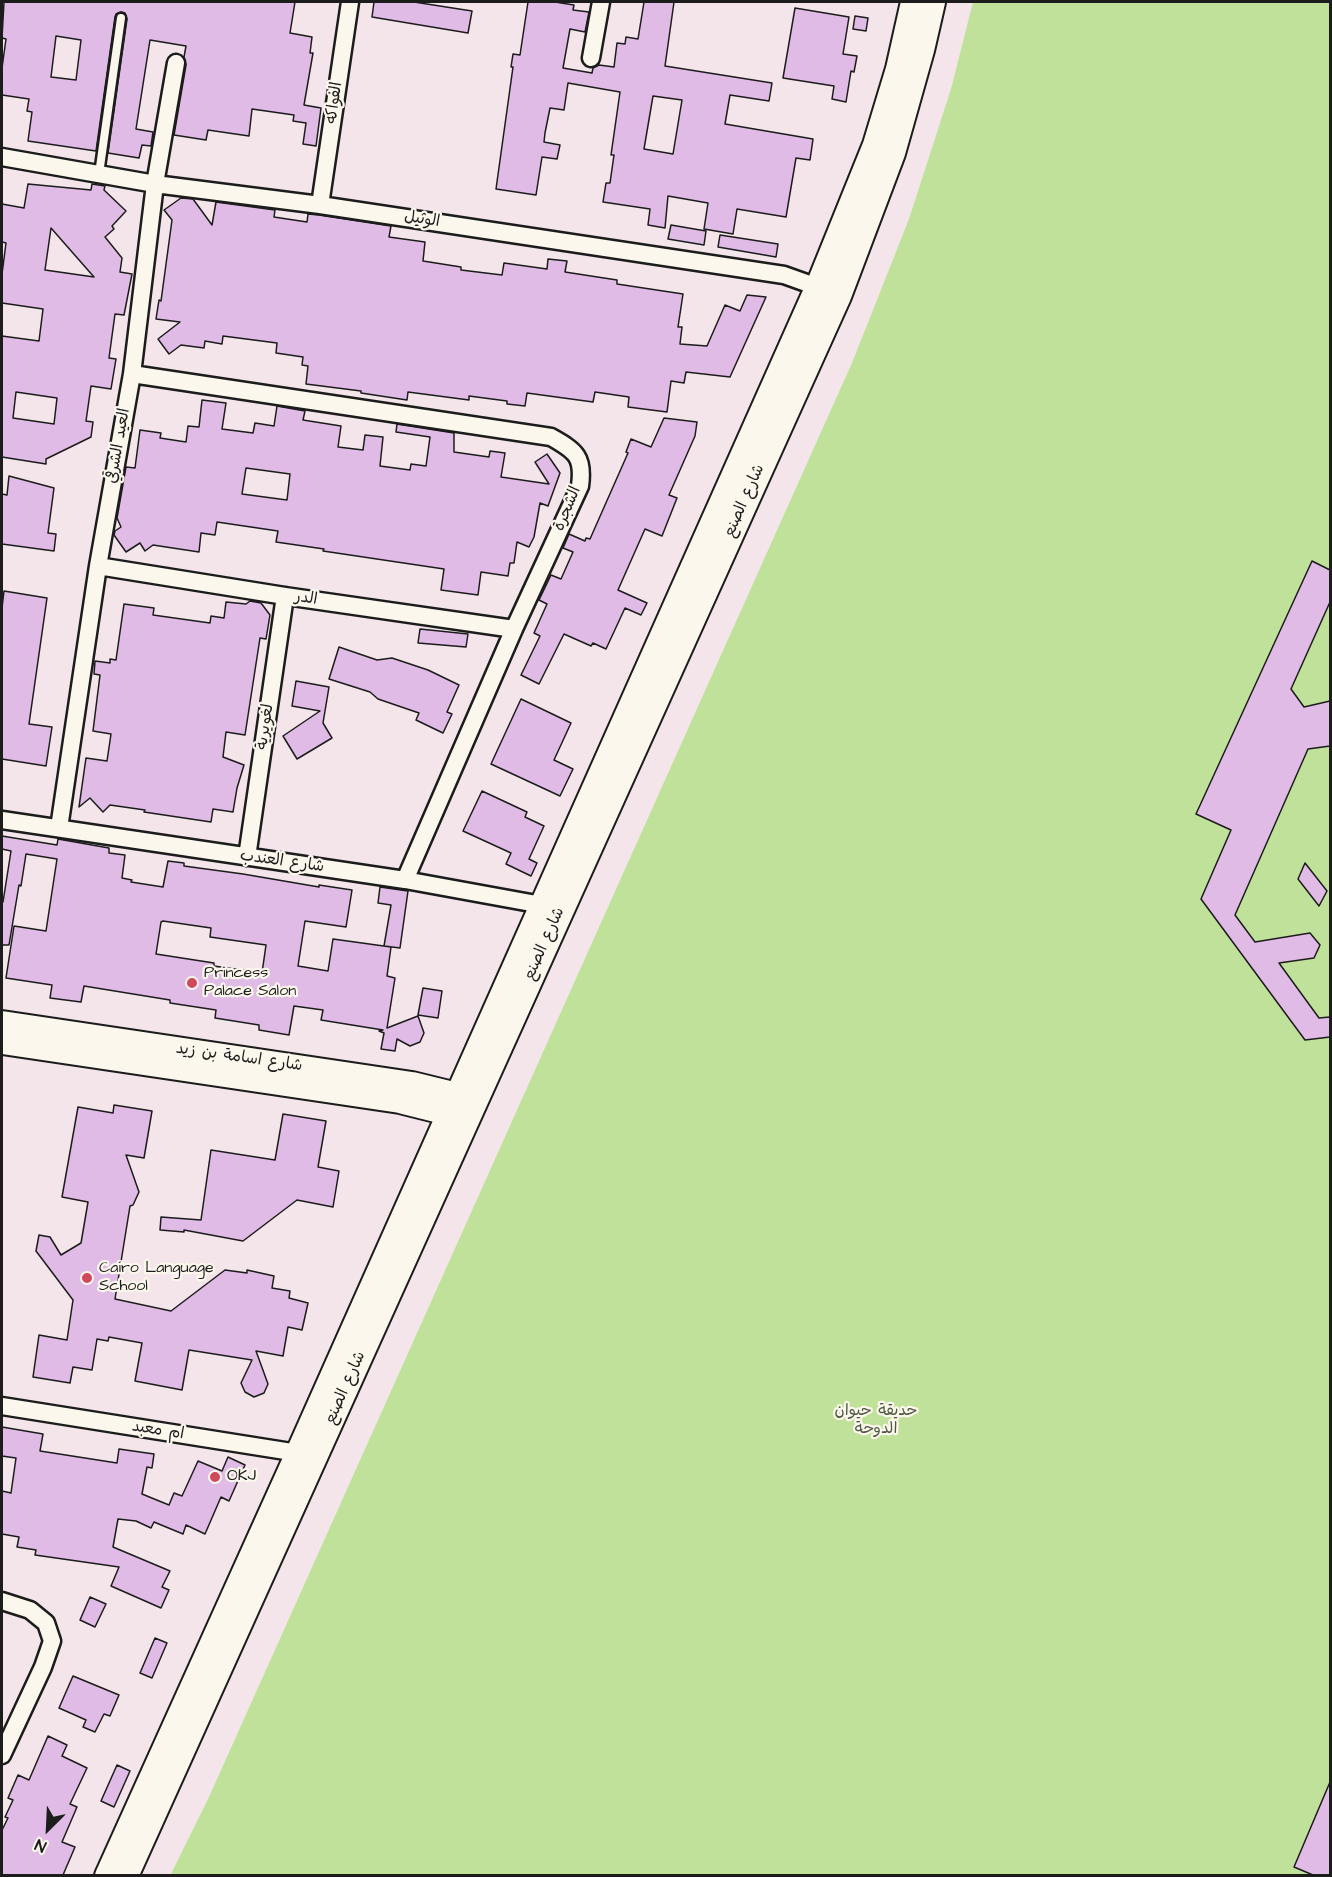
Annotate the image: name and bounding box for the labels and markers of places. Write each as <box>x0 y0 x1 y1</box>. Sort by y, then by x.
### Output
place label: Princess Palace Salon <box>204 964 296 1002</box>
marker: Princess Palace Salon <box>185 976 199 990</box>
place label: Cairo Language School <box>99 1259 214 1297</box>
marker: Cairo Language School <box>80 1271 94 1285</box>
place label: OKJ <box>227 1467 256 1487</box>
marker: OKJ <box>208 1470 222 1484</box>

